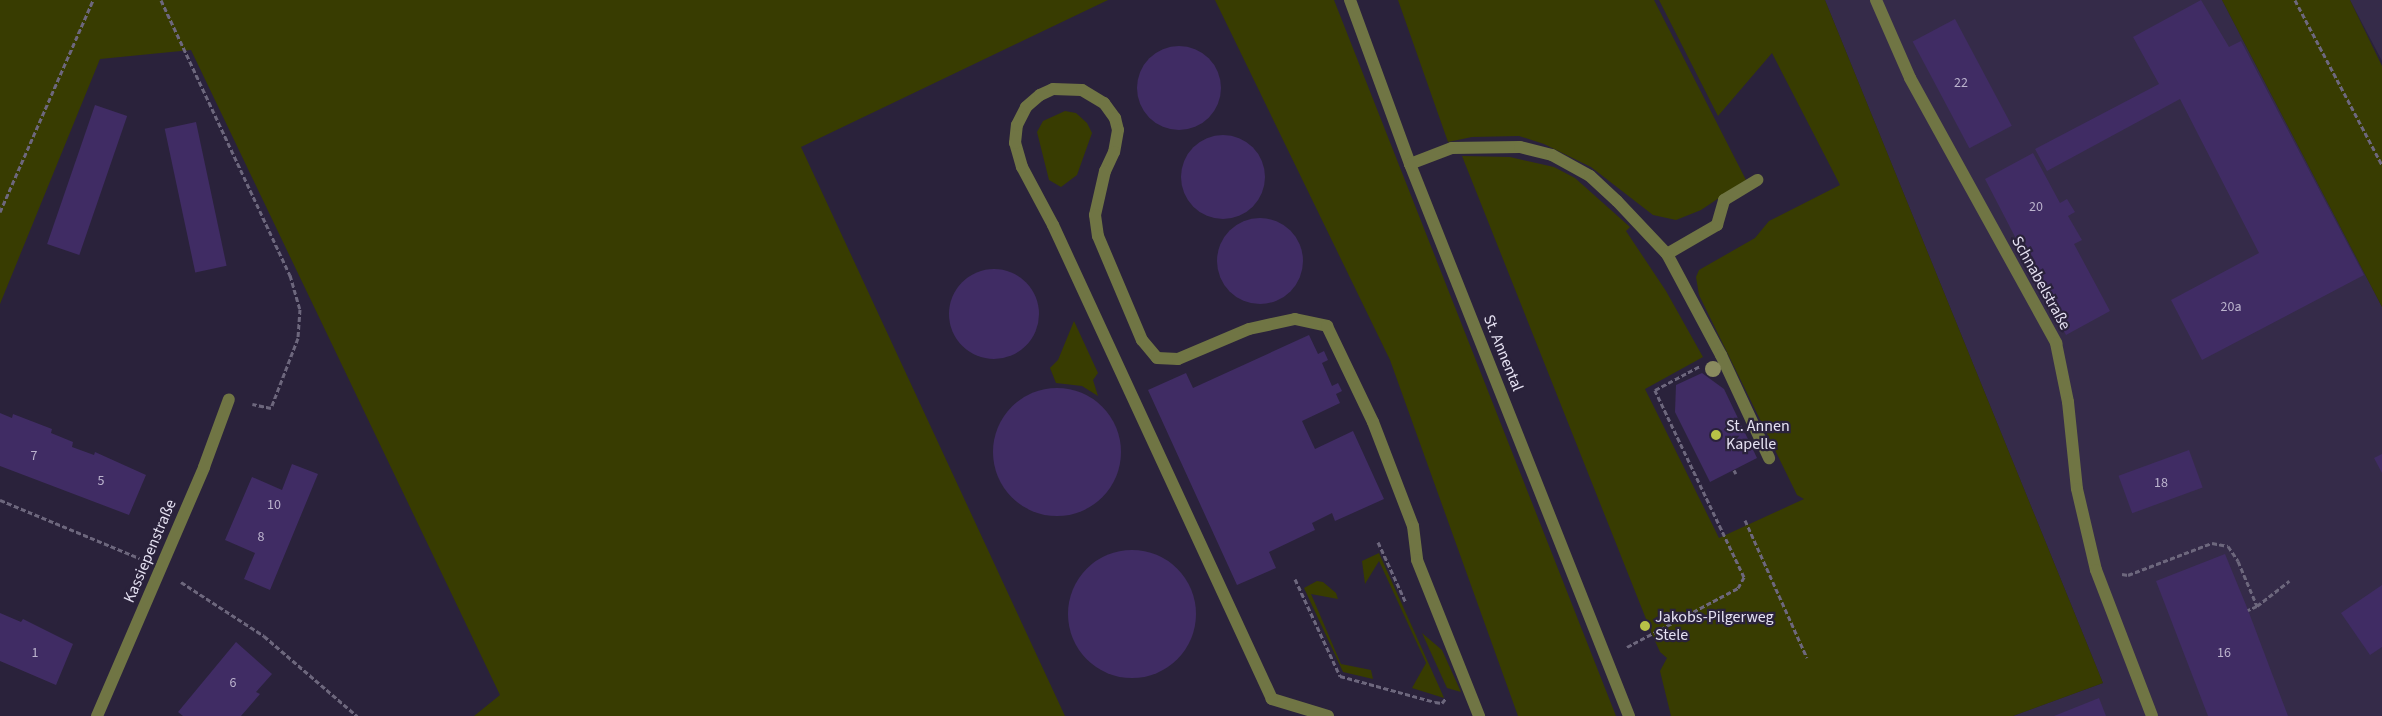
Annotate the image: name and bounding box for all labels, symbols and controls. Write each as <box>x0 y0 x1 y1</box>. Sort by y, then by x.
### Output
house number: 22 <box>1954 75 1968 91</box>
house number: 20 <box>2029 199 2043 215</box>
street label: Schnabelstraße <box>2007 233 2075 333</box>
house number: 20a <box>2221 299 2241 315</box>
street label: St. Annental <box>1479 312 1527 394</box>
place label: St. Annen Kapelle <box>1726 416 1790 454</box>
marker: St. Annen Kapelle <box>1710 429 1722 441</box>
house number: 7 <box>31 448 37 464</box>
house number: 5 <box>98 473 104 489</box>
house number: 18 <box>2154 475 2168 491</box>
street label: Kassiepenstraße <box>120 496 180 606</box>
house number: 10 <box>267 497 281 513</box>
house number: 8 <box>258 529 264 545</box>
place label: Jakobs-Pilgerweg Stele <box>1655 607 1774 645</box>
marker: Jakobs-Pilgerweg Stele <box>1639 620 1651 632</box>
house number: 1 <box>32 645 38 661</box>
house number: 16 <box>2217 645 2231 661</box>
house number: 6 <box>230 675 236 691</box>

